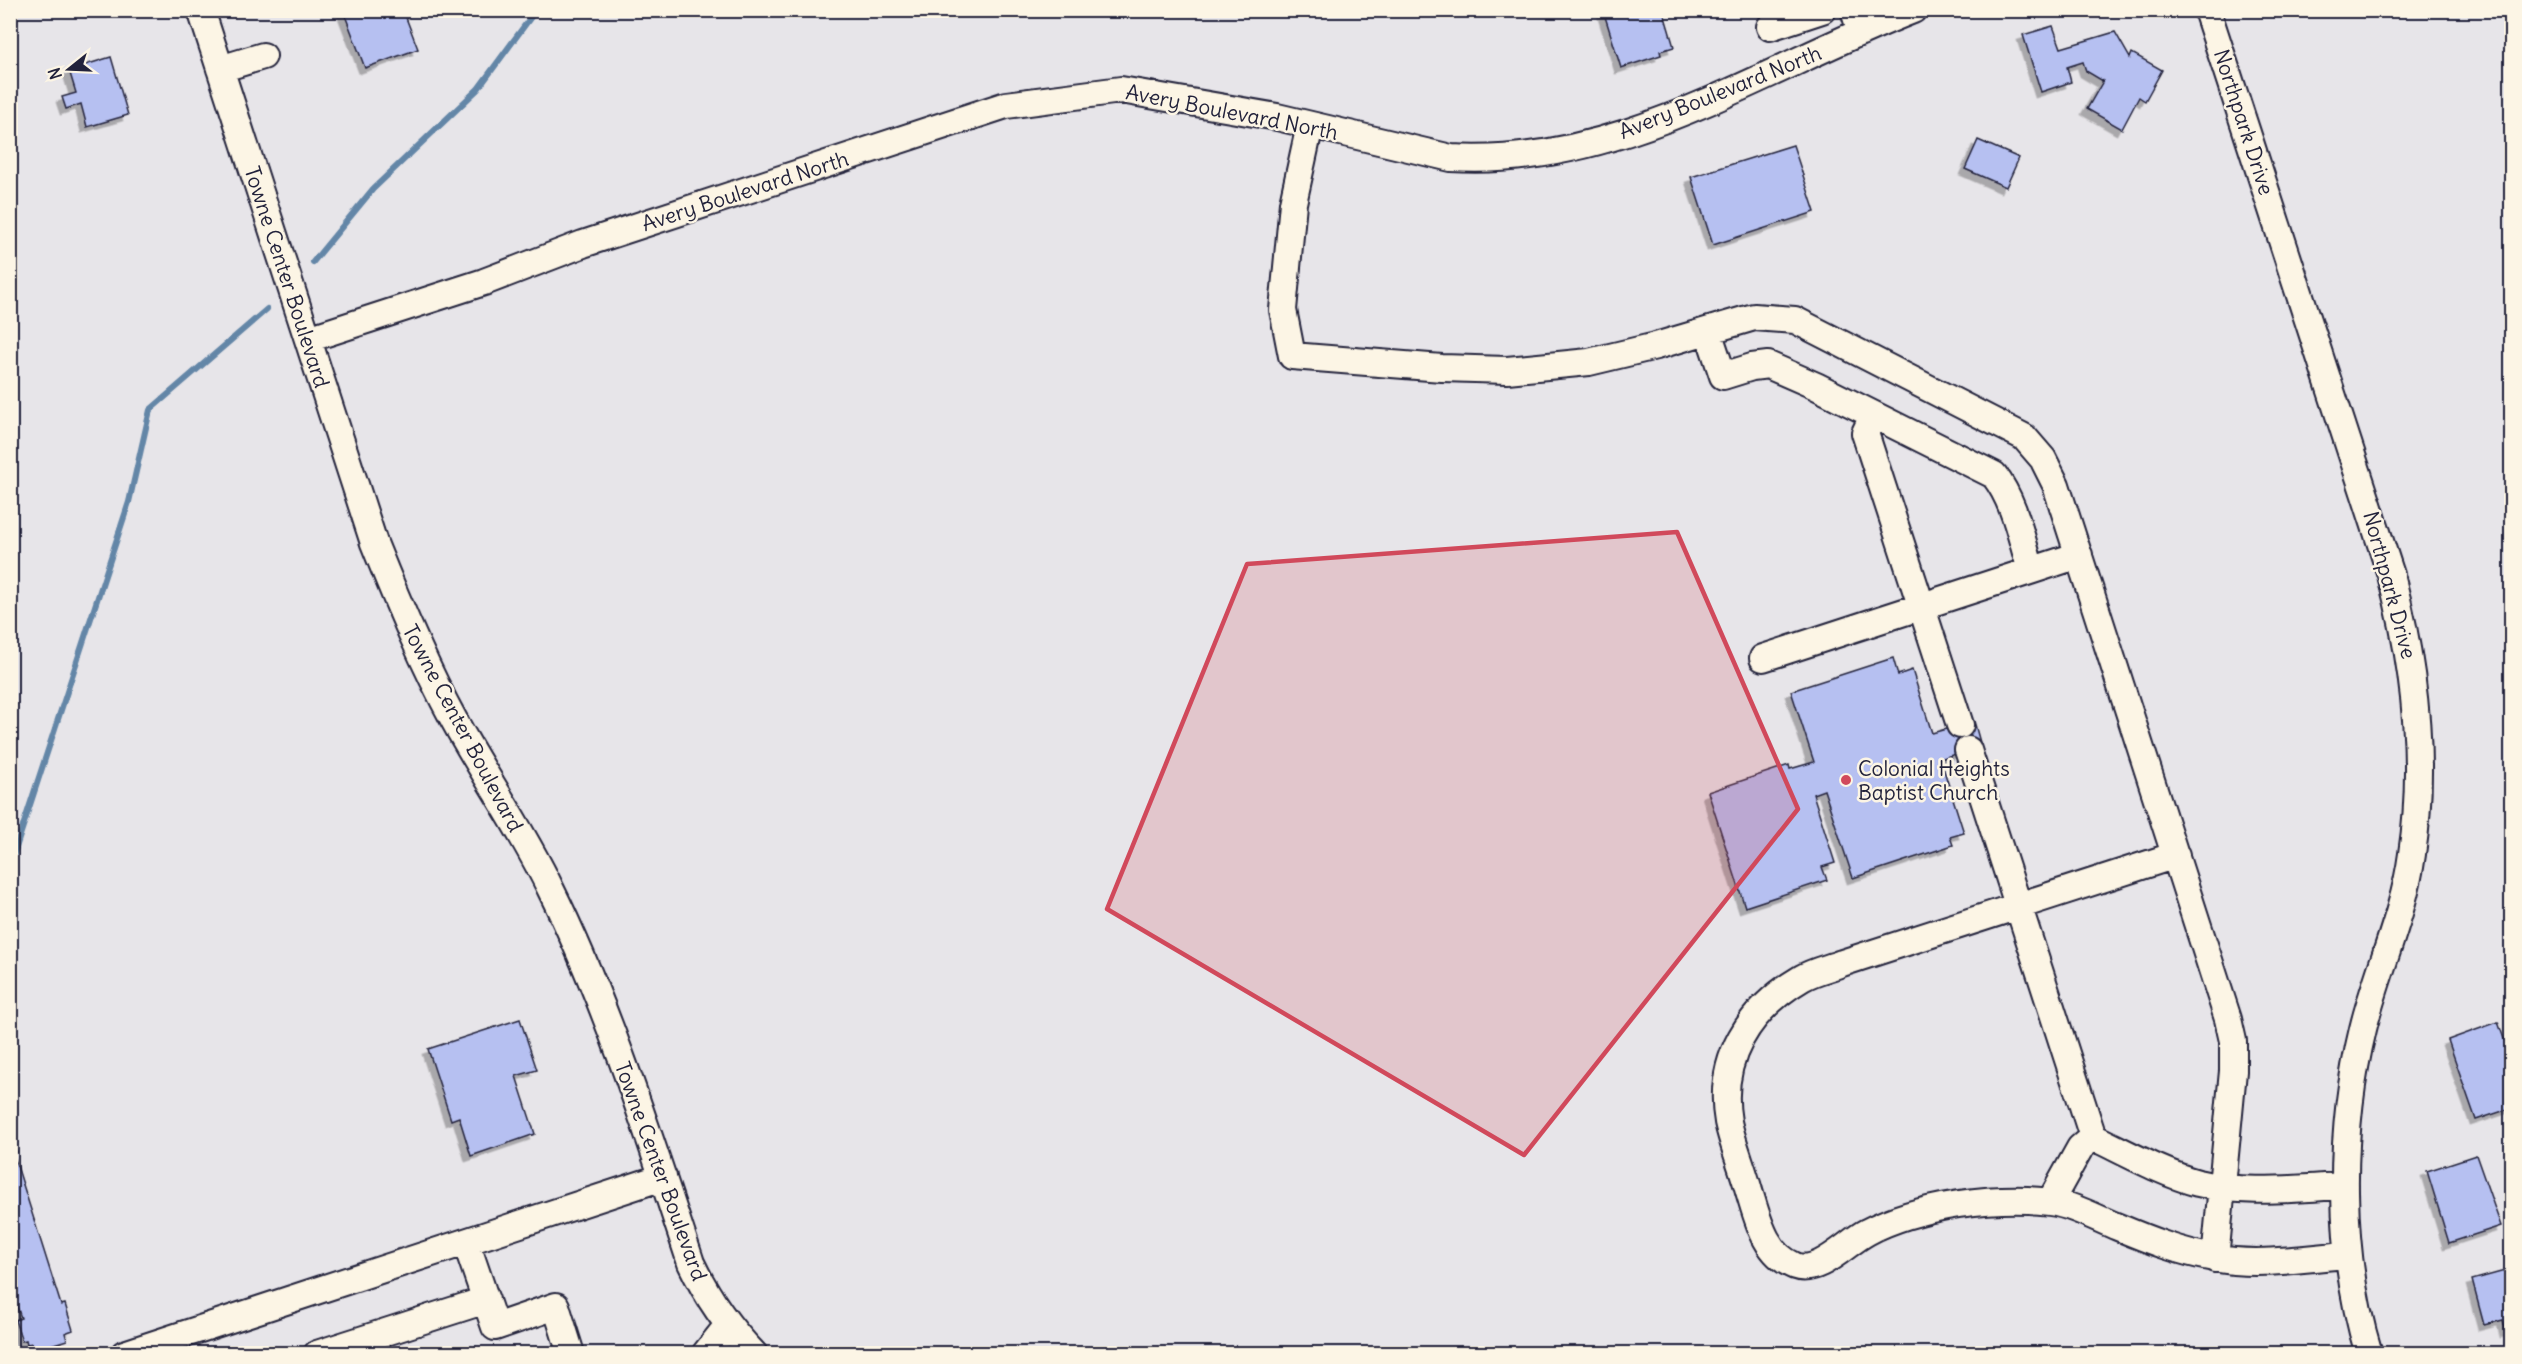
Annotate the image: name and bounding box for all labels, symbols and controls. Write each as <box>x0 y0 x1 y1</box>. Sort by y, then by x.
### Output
north arrow <box>39 39 99 99</box>
street label: Avery Boulevard North <box>1615 39 1825 145</box>
street label: Northpark Drive <box>2208 46 2280 198</box>
text: N <box>44 65 66 82</box>
street label: Avery Boulevard North <box>1123 78 1341 146</box>
street label: Avery Boulevard North <box>638 145 852 237</box>
street label: Towne Center Boulevard <box>238 163 336 391</box>
street label: Northpark Drive <box>2357 508 2423 662</box>
street label: Towne Center Boulevard <box>397 620 529 836</box>
place label: Colonial Heights Baptist Church <box>1858 755 2010 806</box>
marker: Colonial Heights Baptist Church <box>1839 773 1853 787</box>
street label: Towne Center Boulevard <box>609 1058 713 1284</box>

